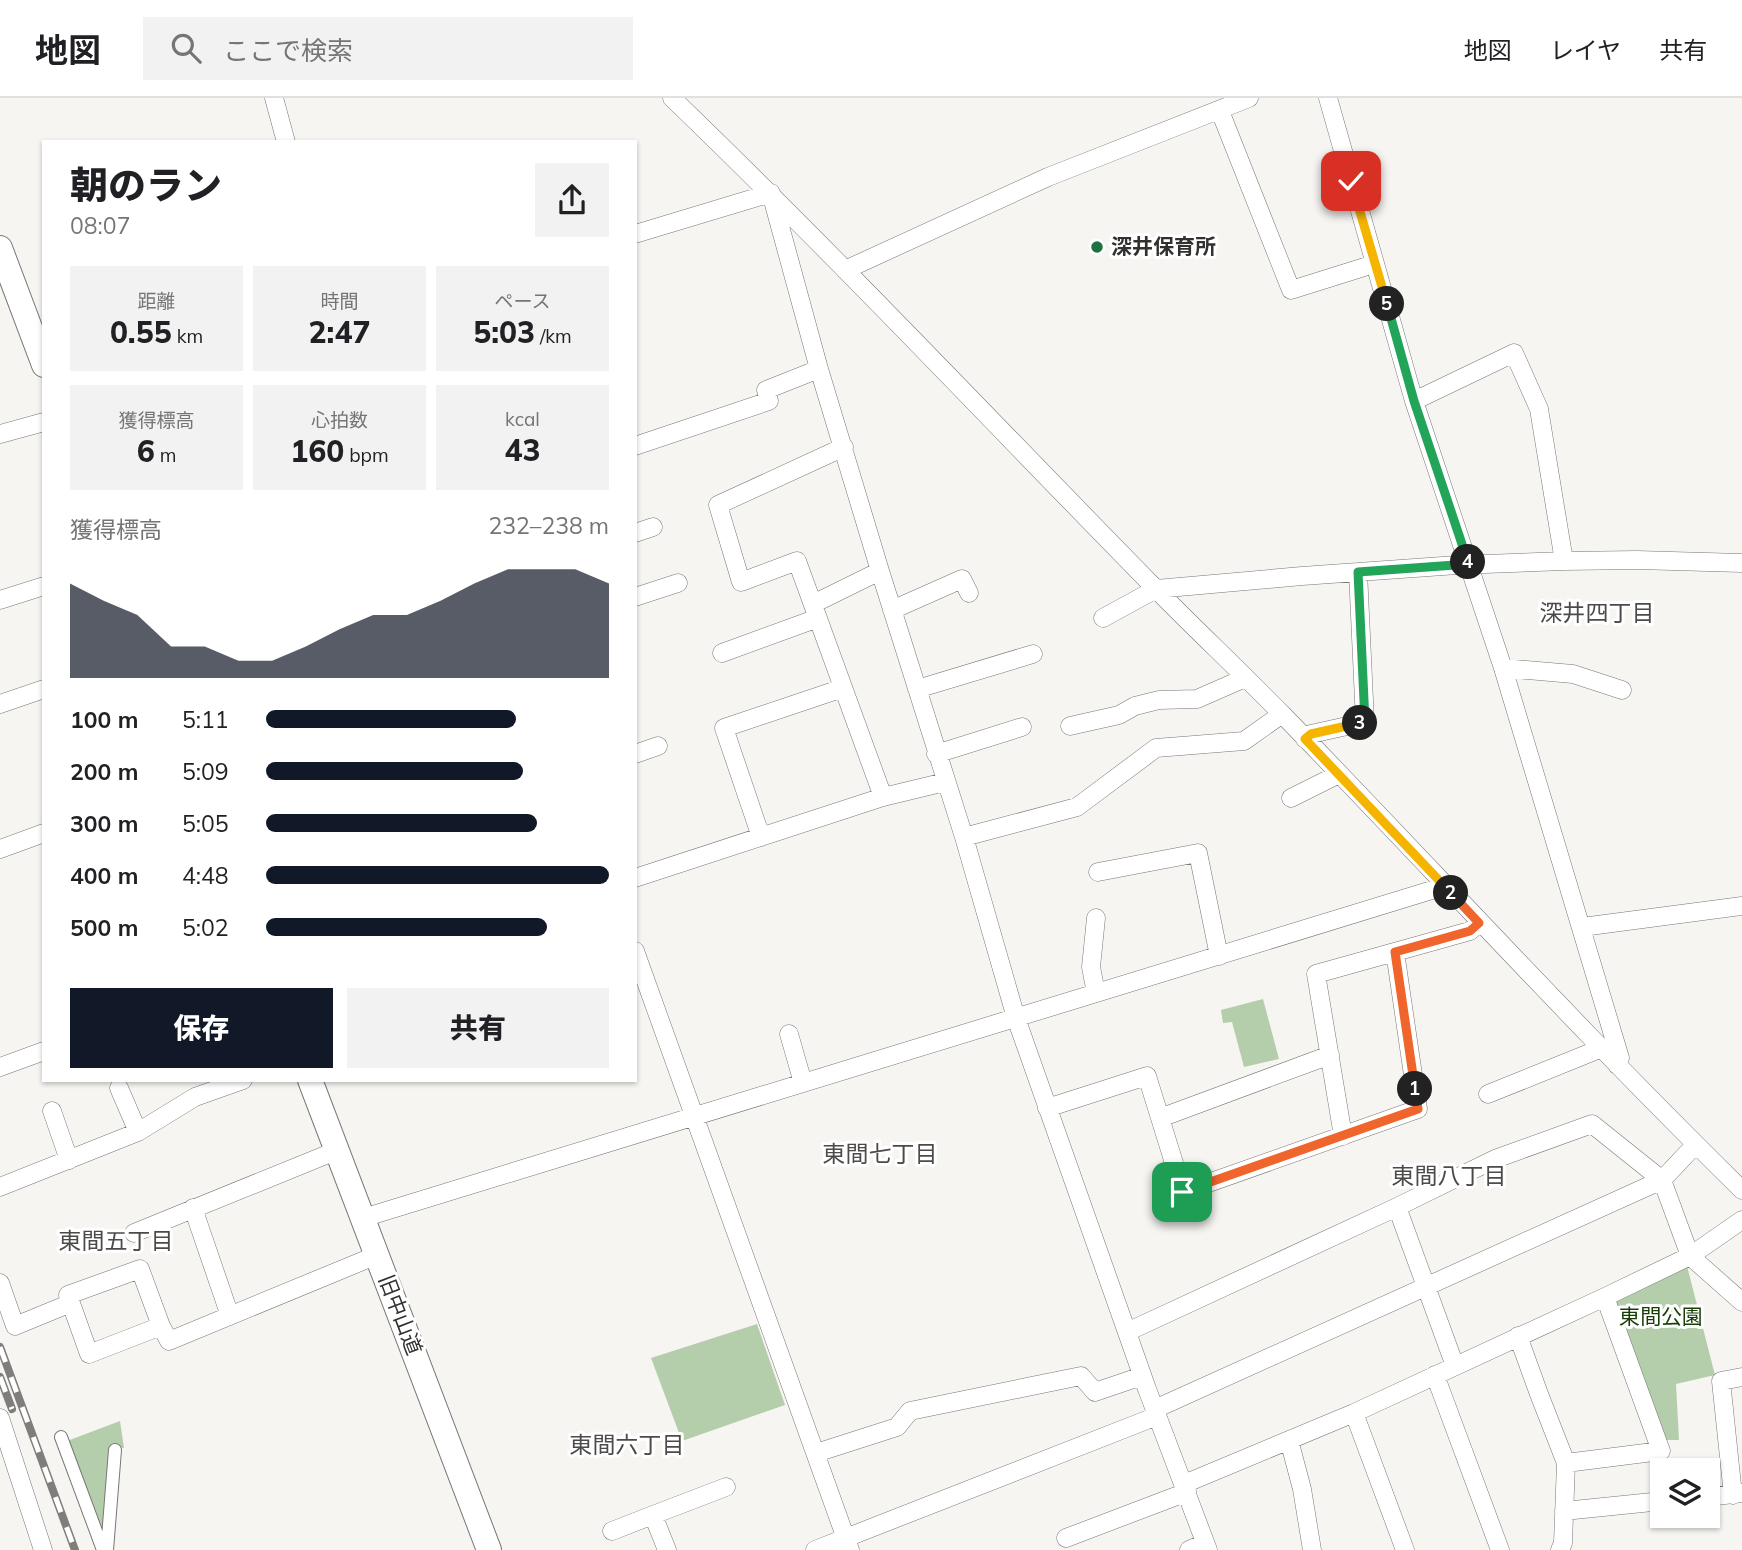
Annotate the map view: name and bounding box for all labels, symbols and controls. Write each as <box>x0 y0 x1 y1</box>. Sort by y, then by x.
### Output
search box <box>143 17 633 80</box>
text: 地図 <box>35 29 101 70</box>
icon: search <box>167 29 205 67</box>
text: ここで検索 <box>223 34 353 67</box>
text: 地図 <box>1464 35 1512 65</box>
text: レイヤ <box>1550 35 1621 65</box>
text: 共有 <box>1659 35 1707 65</box>
pin <box>1321 151 1381 211</box>
text: 朝のラン <box>70 161 222 209</box>
icon: check <box>1332 162 1370 200</box>
button: share <box>535 163 609 237</box>
text: 08:07 <box>70 211 130 240</box>
place label: 深井保育所 <box>1111 233 1216 259</box>
marker: 深井保育所 <box>1089 239 1105 255</box>
pin: 5 <box>1370 286 1404 322</box>
text: 距離 <box>137 289 176 313</box>
text: 時間 <box>320 289 359 313</box>
text: ペース <box>494 289 551 313</box>
text: 5 <box>1381 291 1392 315</box>
text: 0.55 <box>110 313 172 351</box>
text: 2:47 <box>309 313 370 351</box>
text: 5:03 <box>473 313 535 351</box>
text: km <box>172 324 203 348</box>
text: /km <box>535 324 572 348</box>
text: kcal <box>505 407 540 431</box>
text: 獲得標高 <box>118 408 195 432</box>
text: 心拍数 <box>311 408 368 432</box>
text: 43 <box>505 431 541 469</box>
text: 6 <box>137 432 155 470</box>
text: 160 <box>290 432 344 470</box>
text: m <box>155 443 176 467</box>
text: bpm <box>344 443 389 467</box>
text: 232–238 m <box>488 511 609 540</box>
text: 獲得標高 <box>70 515 162 544</box>
pin: 4 <box>1450 545 1486 580</box>
text: 4 <box>1462 549 1473 573</box>
district label: 深井四丁目 <box>1540 598 1655 627</box>
text: 100 m <box>70 705 138 734</box>
text: 5:11 <box>182 705 229 734</box>
pin: 3 <box>1342 706 1378 740</box>
text: 3 <box>1354 710 1365 734</box>
text: 200 m <box>70 757 138 786</box>
text: 5:09 <box>182 757 229 786</box>
text: 300 m <box>70 809 138 838</box>
text: 5:05 <box>182 809 229 838</box>
text: 400 m <box>70 861 138 890</box>
text: 4:48 <box>182 861 229 890</box>
pin: 2 <box>1434 876 1468 910</box>
text: 2 <box>1445 880 1456 904</box>
text: 500 m <box>70 913 138 942</box>
text: 5:02 <box>182 913 229 942</box>
button: 保存 <box>70 988 333 1068</box>
button: 共有 <box>347 988 609 1068</box>
pin: 1 <box>1398 1072 1432 1107</box>
text: 1 <box>1409 1076 1420 1100</box>
district label: 東間七丁目 <box>823 1139 938 1168</box>
district label: 東間八丁目 <box>1392 1161 1507 1190</box>
pin <box>1152 1162 1212 1222</box>
icon: arrive <box>1163 1173 1201 1211</box>
district label: 東間五丁目 <box>59 1226 174 1255</box>
street label: 旧中山道 <box>374 1271 428 1359</box>
park label: 東間公園 <box>1619 1303 1703 1329</box>
district label: 東間六丁目 <box>570 1430 685 1459</box>
map controls <box>1650 1458 1720 1528</box>
button: layers <box>1650 1458 1720 1528</box>

